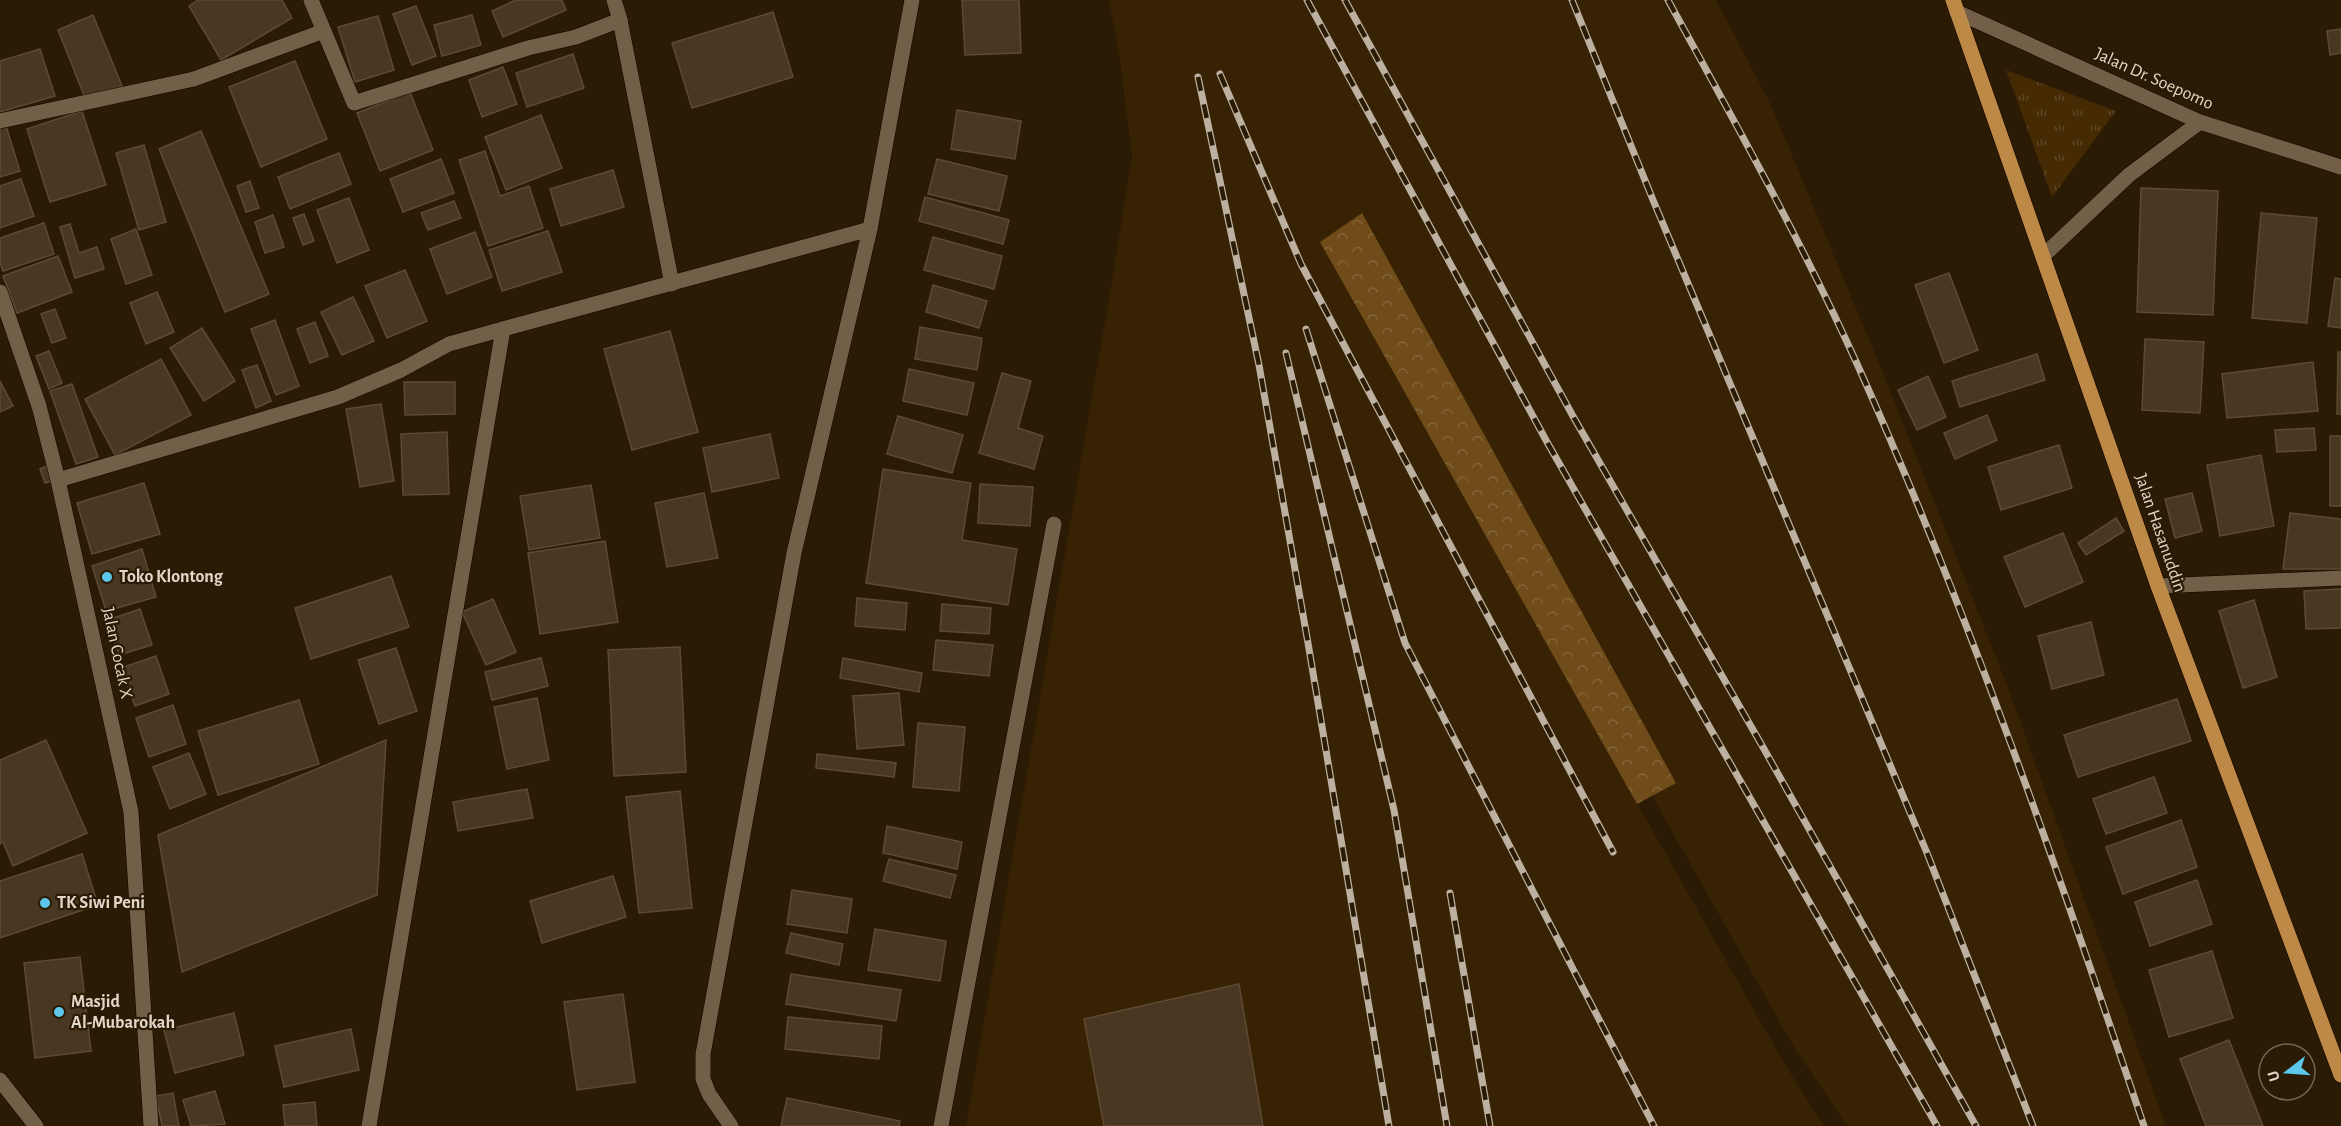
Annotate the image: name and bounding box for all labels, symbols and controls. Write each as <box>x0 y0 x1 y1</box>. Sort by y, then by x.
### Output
street label: Jalan Dr. Soepomo <box>2092 45 2216 113</box>
street label: Jalan Hasanuddin <box>2131 471 2189 595</box>
place label: Toko Klontong <box>119 568 224 586</box>
marker: Toko Klontong <box>100 570 114 584</box>
street label: Jalan Cocak X <box>99 606 136 701</box>
place label: TK Siwi Peni <box>57 894 145 912</box>
marker: TK Siwi Peni <box>38 896 52 910</box>
place label: Masjid Al-Mubarokah <box>71 993 175 1032</box>
marker: Masjid Al-Mubarokah <box>52 1005 66 1019</box>
north arrow <box>2257 1042 2317 1102</box>
text: U <box>2264 1069 2283 1083</box>

